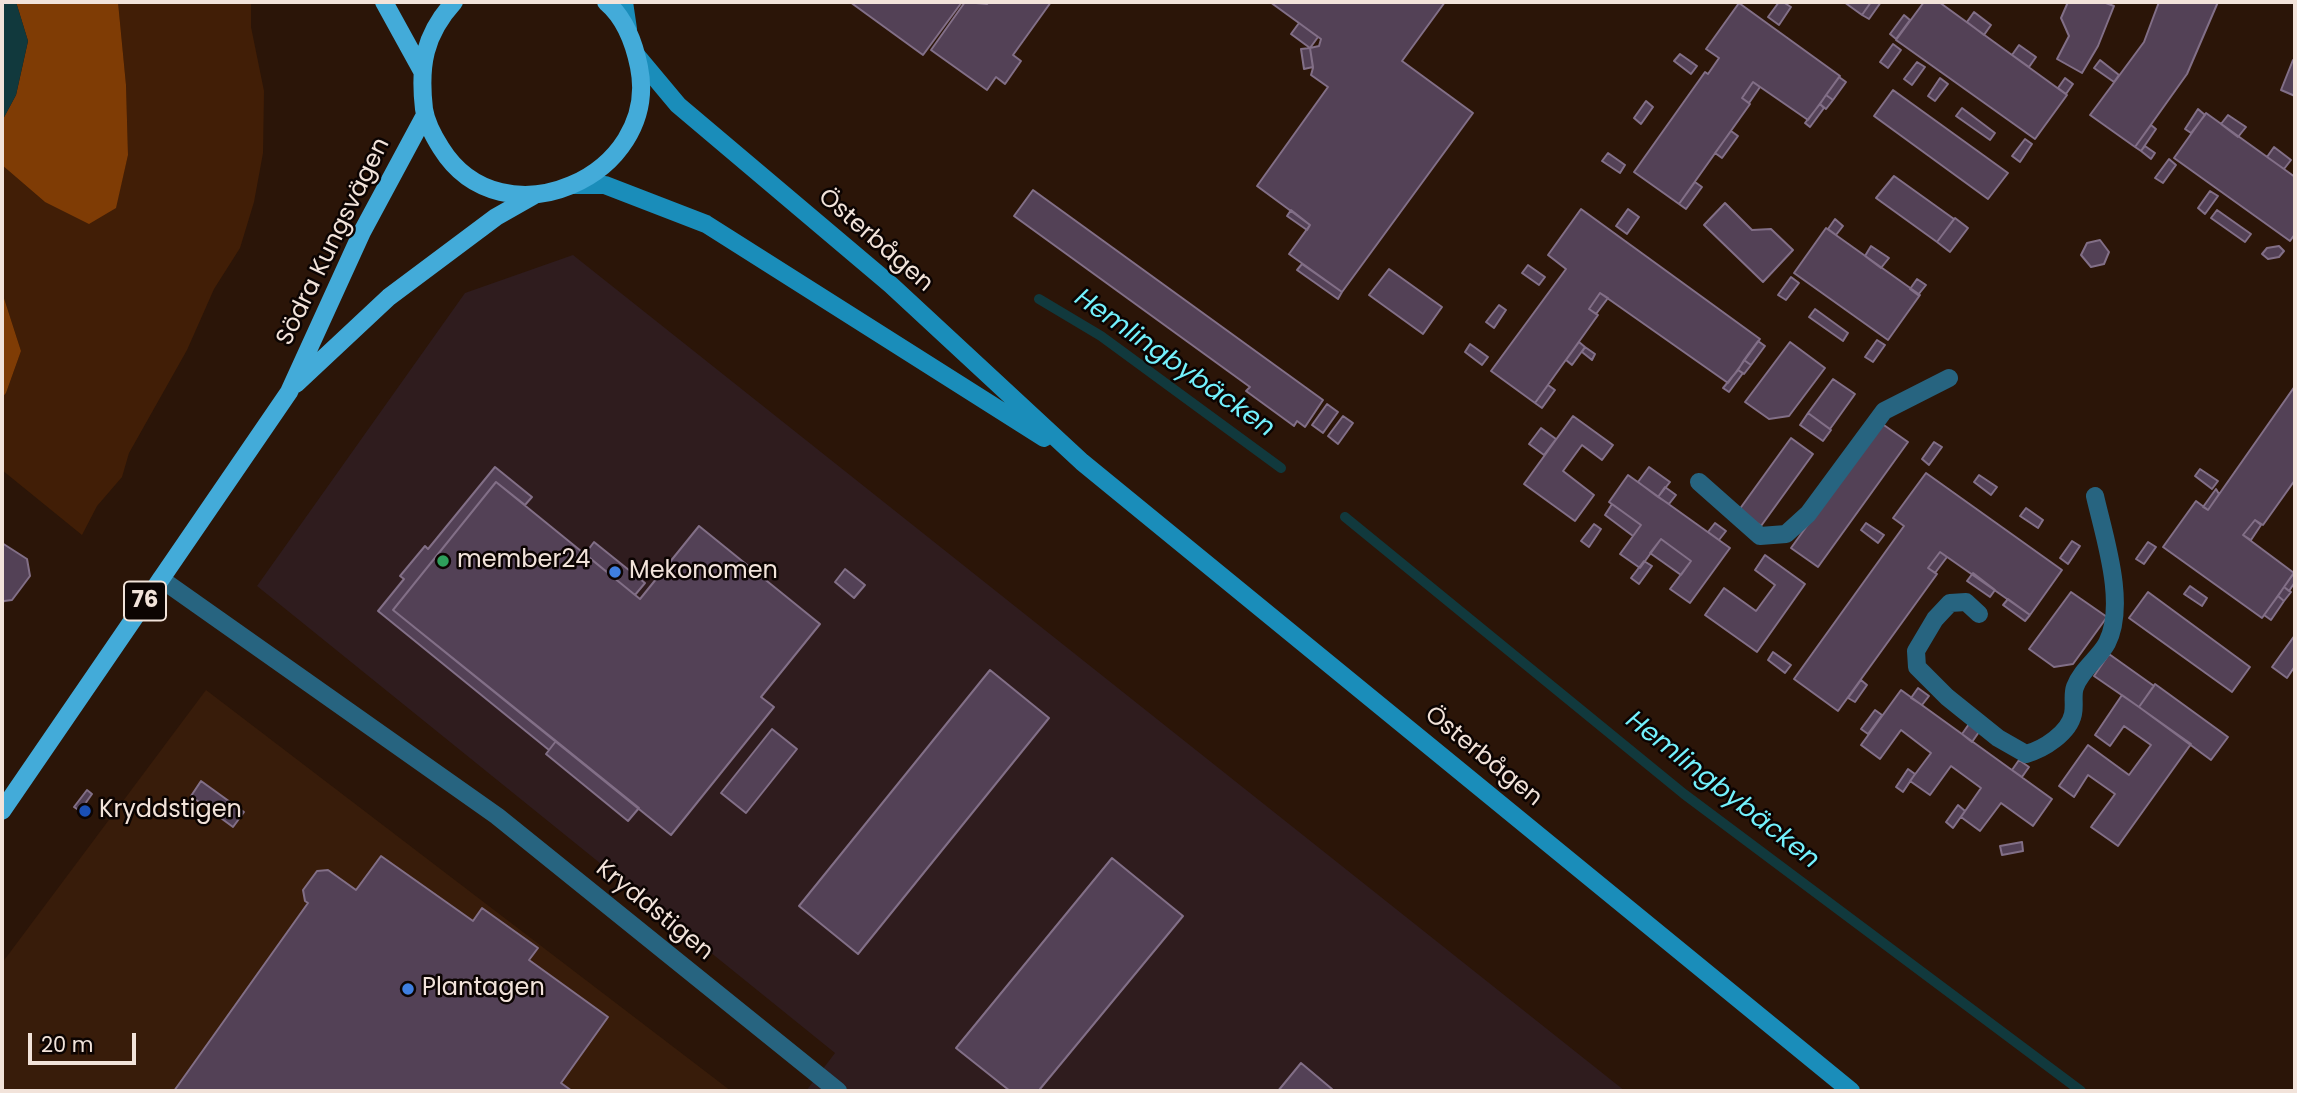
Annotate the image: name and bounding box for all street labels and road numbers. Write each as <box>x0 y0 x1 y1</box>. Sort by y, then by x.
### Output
street label: Södra Kungsvägen <box>271 134 397 350</box>
street label: Österbågen <box>812 183 938 299</box>
road number: 76 <box>124 582 166 621</box>
street label: Österbågen <box>1418 701 1548 813</box>
street label: Kryddstigen <box>589 855 719 967</box>

